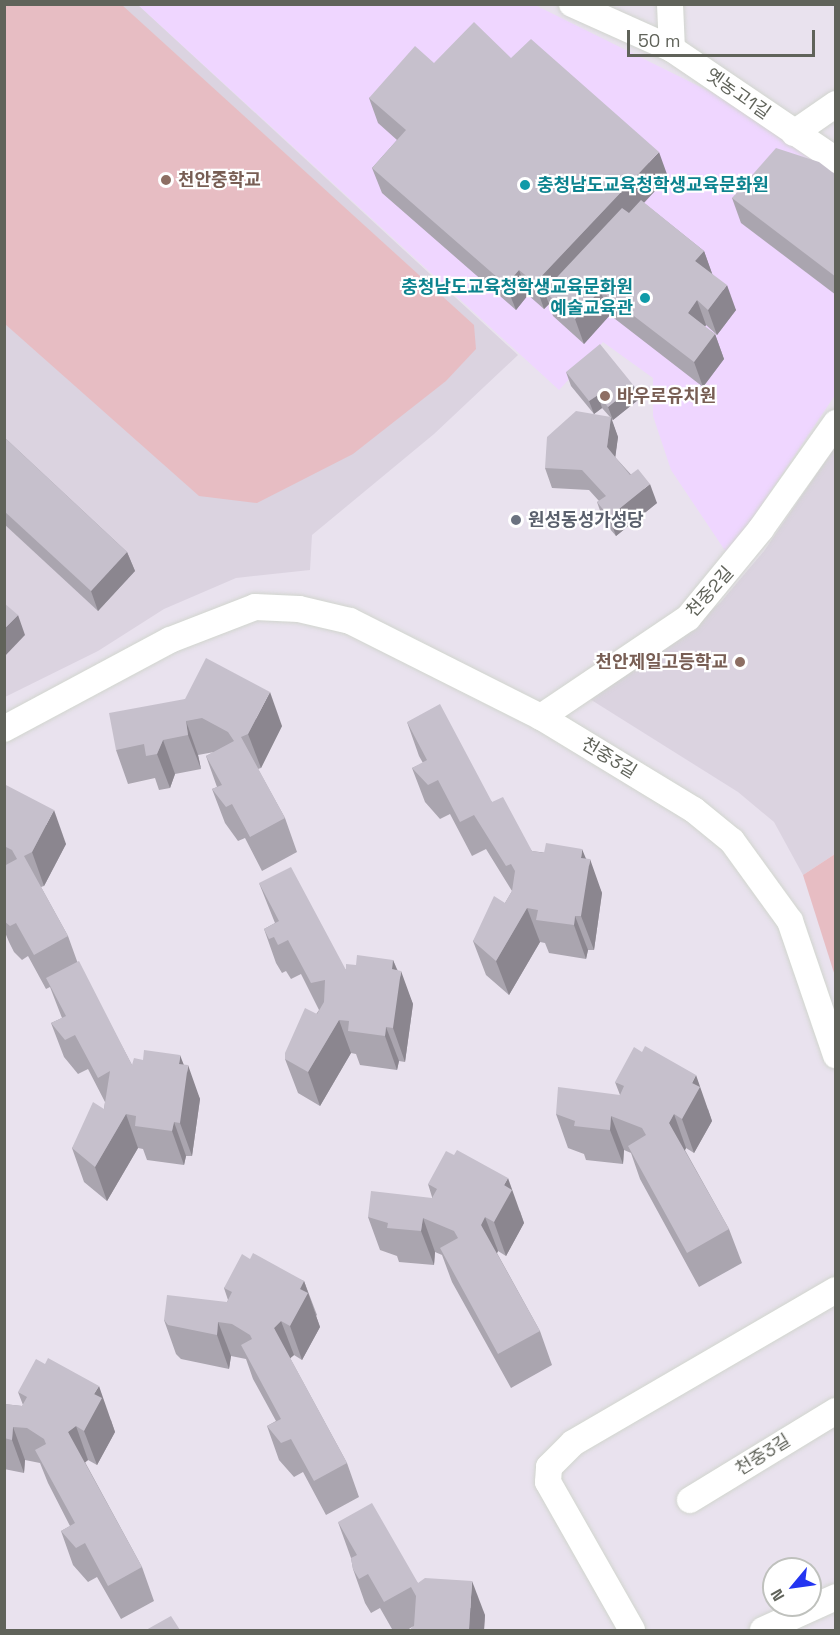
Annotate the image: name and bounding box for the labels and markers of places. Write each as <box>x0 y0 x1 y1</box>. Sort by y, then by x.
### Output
place label: 천안중학교 <box>178 169 261 191</box>
marker: 천안중학교 <box>159 173 173 187</box>
place label: 충청남도교육청학생교육문화원 <box>537 174 769 196</box>
marker: 충청남도교육청학생교육문화원 <box>518 178 532 192</box>
place label: 충청남도교육청학생교육문화원 예술교육관 <box>401 277 633 320</box>
marker: 충청남도교육청학생교육문화원 예술교육관 <box>638 291 652 305</box>
place label: 바우로유치원 <box>617 385 716 407</box>
marker: 바우로유치원 <box>598 389 612 403</box>
place label: 원성동성가성당 <box>528 509 644 531</box>
marker: 원성동성가성당 <box>509 513 523 527</box>
place label: 천안제일고등학교 <box>596 651 728 673</box>
marker: 천안제일고등학교 <box>733 655 747 669</box>

